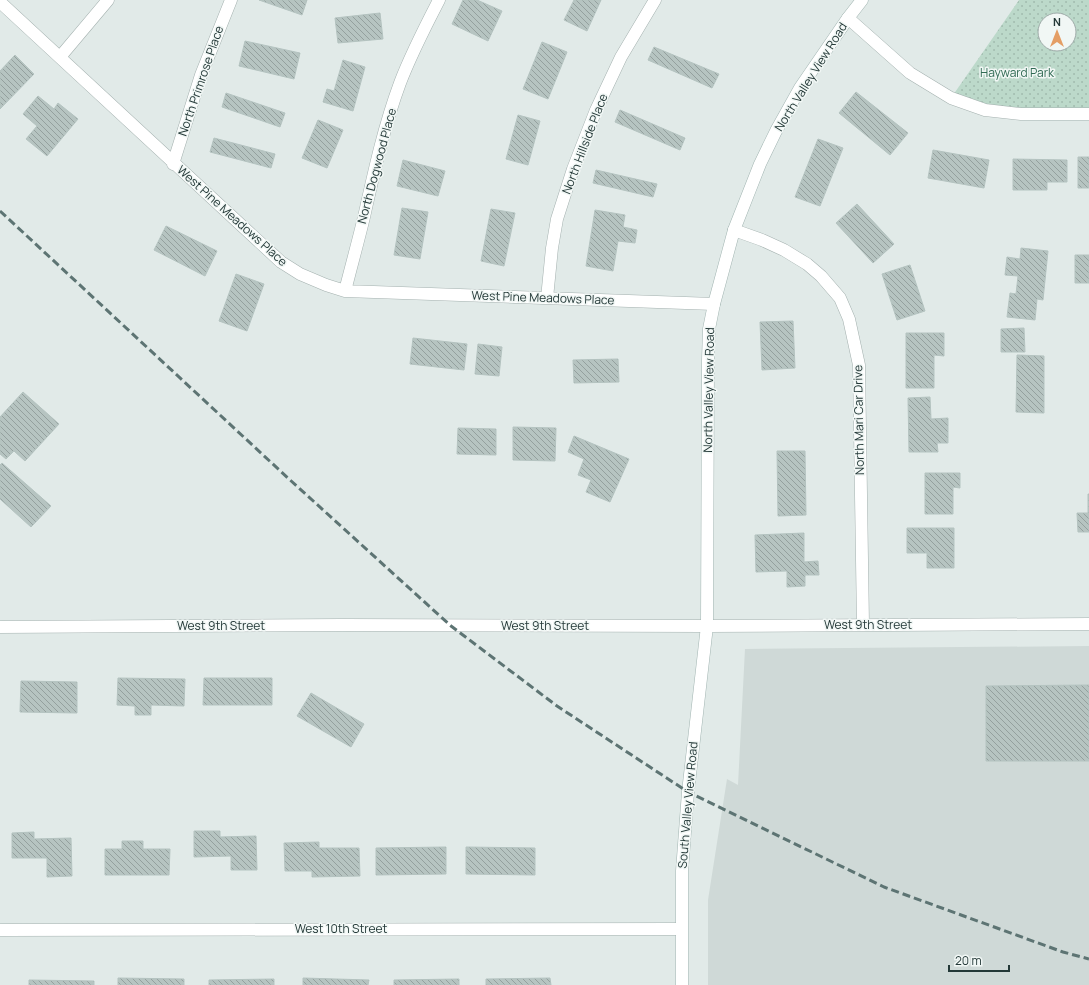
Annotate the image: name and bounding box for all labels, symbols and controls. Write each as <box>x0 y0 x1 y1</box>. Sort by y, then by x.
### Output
north arrow <box>1037 12 1077 52</box>
text: N <box>1053 14 1061 29</box>
street label: North Valley View Road <box>770 19 851 134</box>
street label: North Primrose Place <box>174 23 227 138</box>
park label: Hayward Park <box>980 64 1055 81</box>
street label: North Hillside Place <box>558 91 612 197</box>
street label: North Dogwood Place <box>353 106 400 226</box>
street label: West Pine Meadows Place <box>173 161 291 270</box>
street label: West Pine Meadows Place <box>471 287 615 308</box>
street label: North Valley View Road <box>699 327 718 453</box>
street label: North Mari Car Drive <box>849 365 868 475</box>
street label: West 9th Street <box>824 616 912 633</box>
street label: West 9th Street <box>177 617 265 634</box>
street label: West 9th Street <box>501 617 589 634</box>
street label: South Valley View Road <box>673 741 702 869</box>
street label: West 10th Street <box>295 920 387 937</box>
scale bar <box>949 947 1009 973</box>
text: 20 m <box>955 952 982 969</box>

